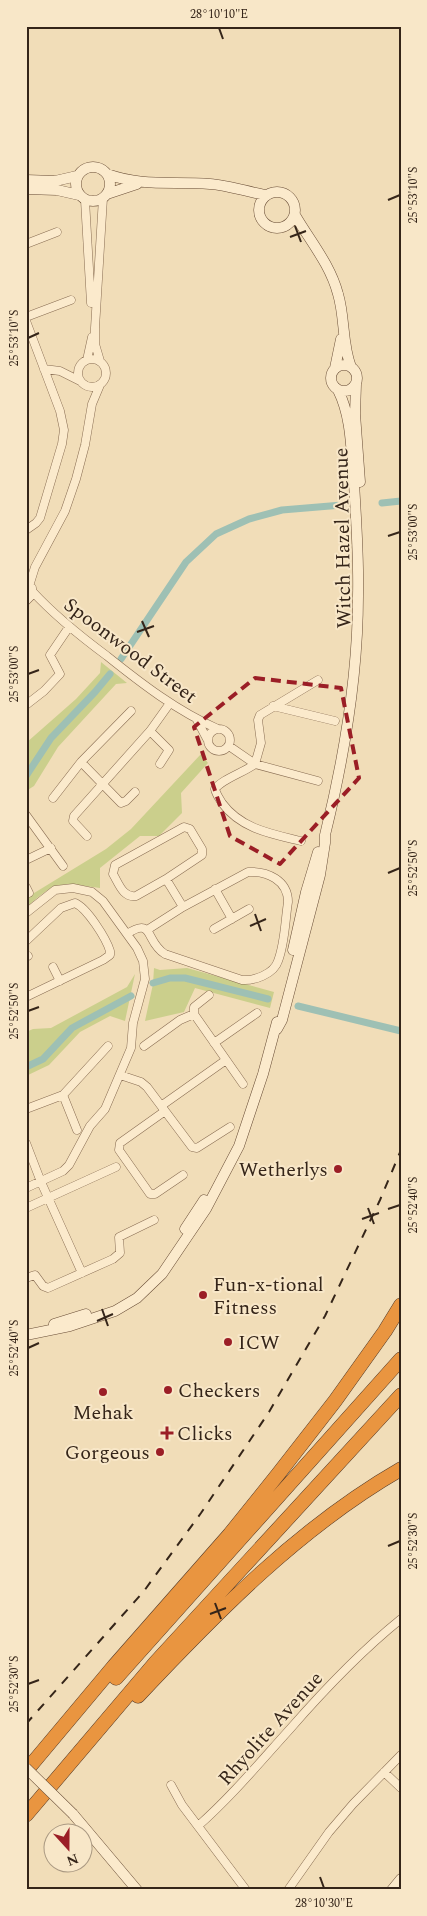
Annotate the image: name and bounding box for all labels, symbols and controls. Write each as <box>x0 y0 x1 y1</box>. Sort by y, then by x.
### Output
text: 28°10'10"E <box>190 5 248 24</box>
text: 25°53'10"S <box>404 167 423 223</box>
text: 25°53'10"S <box>5 310 24 366</box>
street label: Witch Hazel Avenue <box>326 447 360 629</box>
text: 25°53'00"S <box>404 504 423 560</box>
street label: Spoonwood Street <box>57 590 204 711</box>
text: 25°53'00"S <box>5 646 24 702</box>
text: 25°52'50"S <box>404 840 423 896</box>
text: 25°52'50"S <box>5 983 24 1039</box>
place label: Wetherlys <box>239 1155 328 1185</box>
marker: Wetherlys <box>332 1163 344 1175</box>
text: 25°52'40"S <box>404 1177 423 1233</box>
place label: Fun-x-tional Fitness <box>213 1270 324 1323</box>
marker: Fun-x-tional Fitness <box>197 1289 209 1301</box>
text: 25°52'40"S <box>5 1320 24 1376</box>
place label: ICW <box>238 1328 280 1358</box>
marker: ICW <box>222 1336 234 1348</box>
place label: Checkers <box>178 1376 260 1406</box>
marker: Checkers <box>162 1384 174 1396</box>
marker: Mehak <box>97 1386 109 1398</box>
place label: Mehak <box>72 1398 134 1428</box>
place label: Clicks <box>177 1419 233 1449</box>
marker: Clicks <box>161 1427 173 1439</box>
place label: Gorgeous <box>65 1438 150 1468</box>
marker: Gorgeous <box>154 1446 166 1458</box>
text: 25°52'30"S <box>404 1513 423 1569</box>
text: 25°52'30"S <box>5 1656 24 1712</box>
street label: Rhyolite Avenue <box>211 1665 330 1793</box>
north arrow <box>42 1824 92 1874</box>
text: N <box>63 1848 82 1872</box>
text: 28°10'30"E <box>295 1894 353 1913</box>

